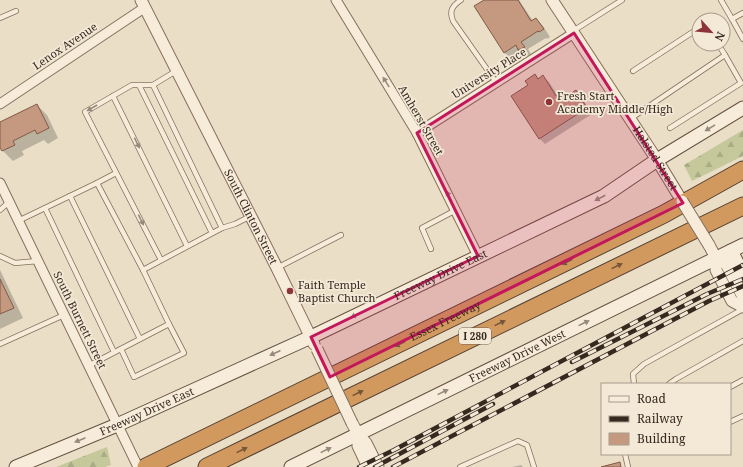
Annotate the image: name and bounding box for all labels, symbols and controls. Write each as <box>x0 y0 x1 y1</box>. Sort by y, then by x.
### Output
north arrow <box>691 12 731 52</box>
street label: Lenox Avenue <box>30 18 100 73</box>
text: N <box>712 29 729 44</box>
street label: University Place <box>449 44 529 101</box>
one-way arrow <box>382 77 390 87</box>
street label: Amherst Street <box>395 82 448 158</box>
place label: Fresh Start Academy Middle/High <box>557 88 673 116</box>
marker: Fresh Start Academy Middle/High <box>544 97 554 107</box>
one-way arrow <box>86 104 98 111</box>
street label: Halsted Street <box>630 123 682 193</box>
one-way arrow <box>704 125 716 132</box>
one-way arrow <box>134 137 140 149</box>
street label: South Clinton Street <box>221 166 282 267</box>
one-way arrow <box>446 190 452 201</box>
one-way arrow <box>594 195 606 201</box>
one-way arrow <box>137 214 144 226</box>
street label: Freeway Drive East <box>391 245 489 303</box>
one-way arrow <box>561 259 572 265</box>
one-way arrow <box>611 263 623 269</box>
street label: South Burnett Street <box>50 269 111 371</box>
place label: Faith Temple Baptist Church <box>298 277 376 305</box>
marker: Faith Temple Baptist Church <box>285 286 295 296</box>
street label: Essex Freeway <box>407 296 484 344</box>
one-way arrow <box>351 312 362 318</box>
one-way arrow <box>579 319 590 326</box>
one-way arrow <box>495 320 506 326</box>
street label: Freeway Drive West <box>466 325 568 385</box>
road number: I 280 <box>459 328 491 344</box>
one-way arrow <box>394 341 405 347</box>
one-way arrow <box>269 350 281 356</box>
street label: Freeway Drive East <box>97 383 196 438</box>
legend <box>601 383 731 455</box>
one-way arrow <box>437 389 448 396</box>
one-way arrow <box>353 390 364 396</box>
text: Road <box>637 390 667 407</box>
text: Railway <box>637 410 683 427</box>
text: Building <box>637 430 686 447</box>
one-way arrow <box>74 438 86 444</box>
one-way arrow <box>236 447 247 453</box>
one-way arrow <box>320 447 332 453</box>

